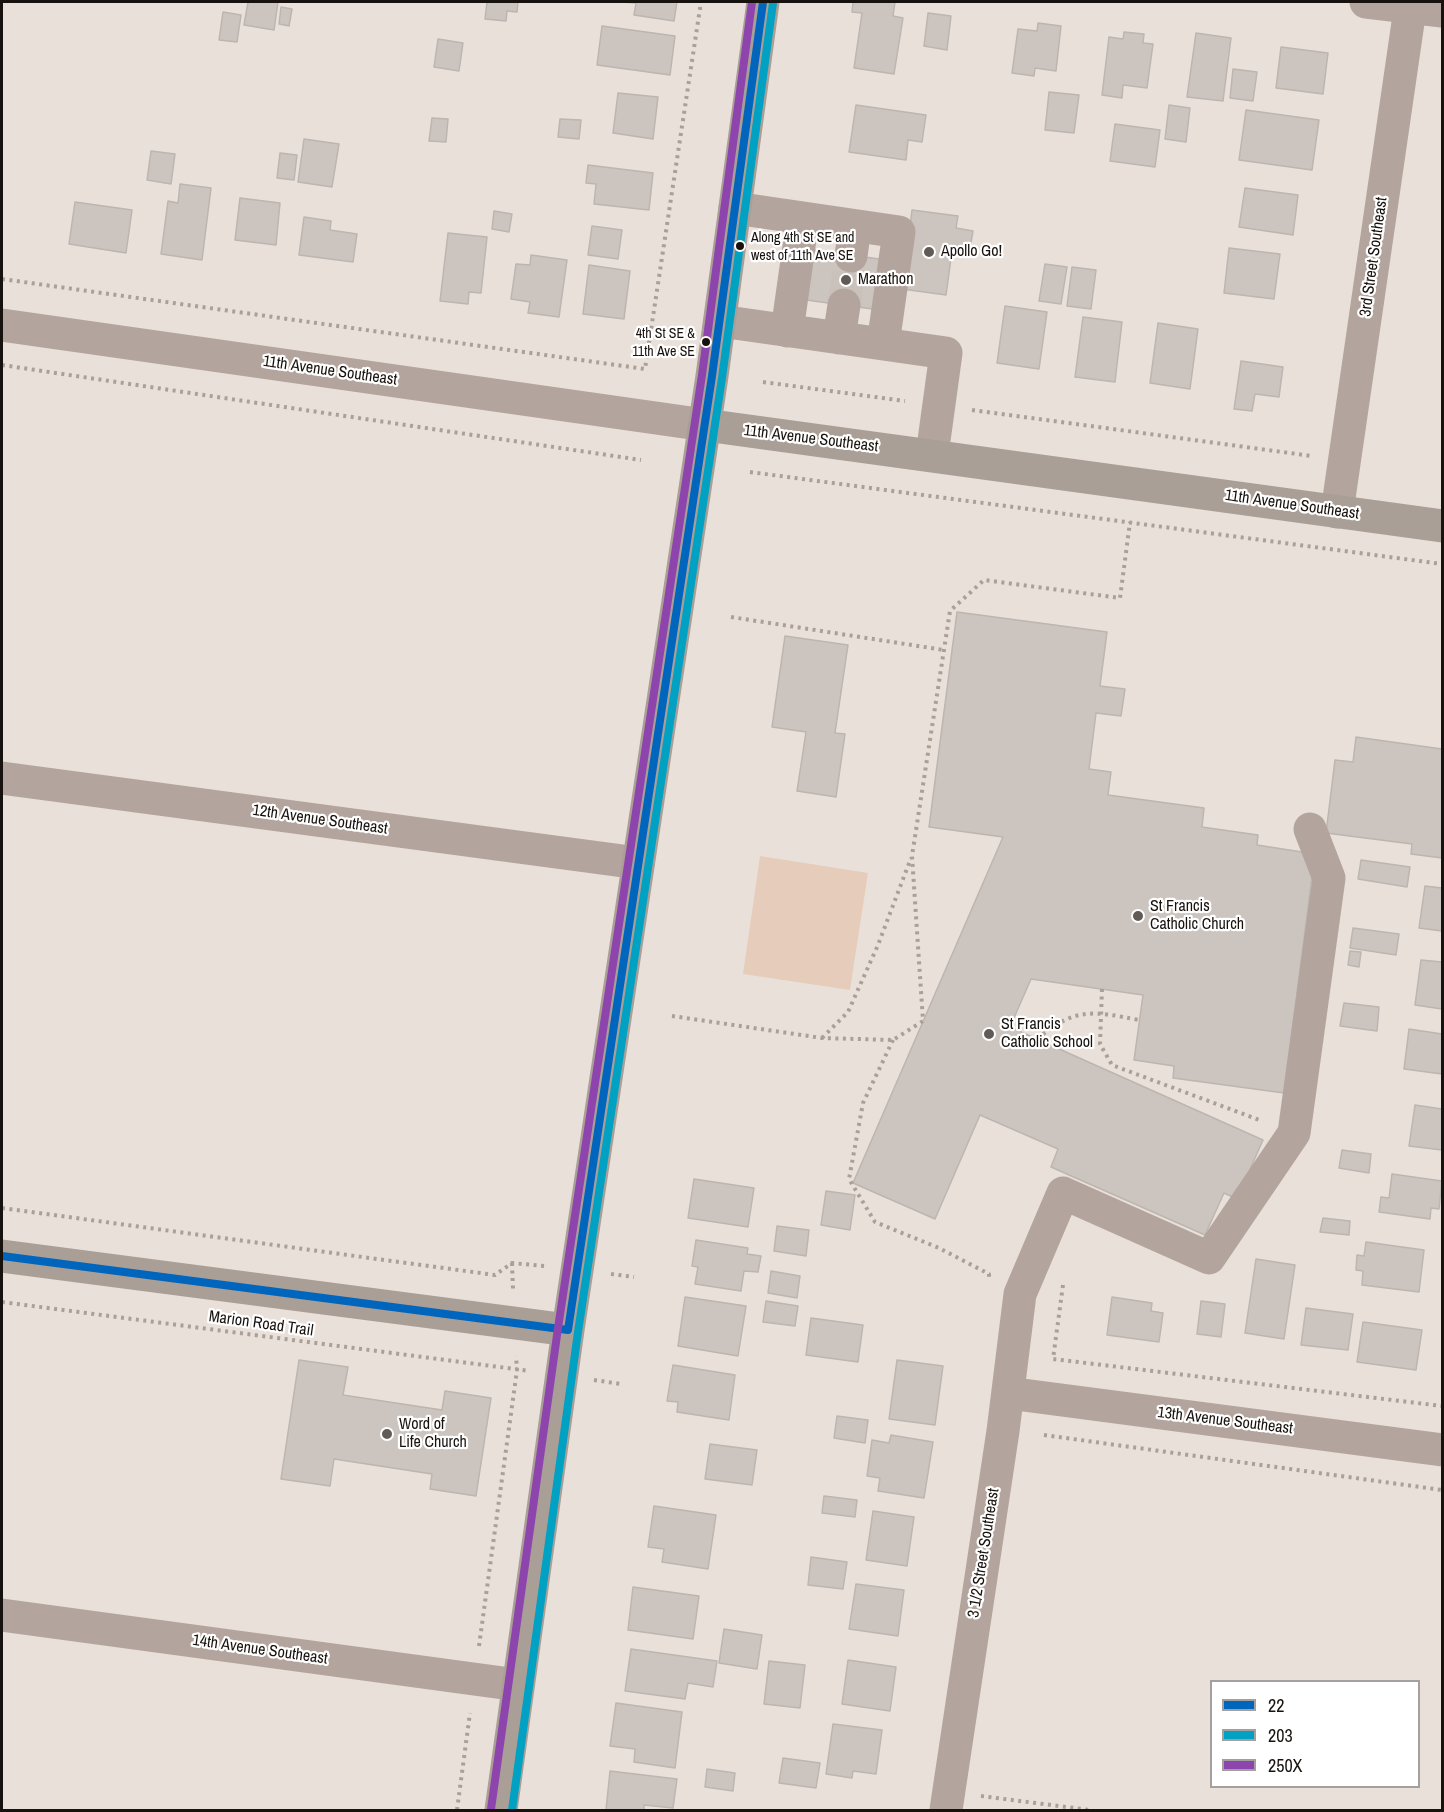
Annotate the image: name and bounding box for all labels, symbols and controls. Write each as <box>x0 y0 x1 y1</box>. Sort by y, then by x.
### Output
street label: 3rd Street Southeast <box>1356 196 1392 318</box>
place label: Along 4th St SE and west of 11th Ave SE <box>751 230 854 262</box>
marker: Along 4th St SE and west of 11th Ave SE <box>734 240 746 252</box>
place label: Apollo Go! <box>941 242 1002 262</box>
marker: Apollo Go! <box>922 245 936 259</box>
place label: Marathon <box>858 270 913 290</box>
marker: Marathon <box>839 273 853 287</box>
place label: 4th St SE & 11th Ave SE <box>632 326 695 358</box>
marker: 4th St SE & 11th Ave SE <box>700 336 712 348</box>
street label: 11th Avenue Southeast <box>262 352 398 390</box>
street label: 11th Avenue Southeast <box>743 421 879 457</box>
street label: 11th Avenue Southeast <box>1224 486 1360 524</box>
street label: 12th Avenue Southeast <box>251 801 389 839</box>
place label: St Francis Catholic Church <box>1150 897 1244 935</box>
marker: St Francis Catholic Church <box>1131 909 1145 923</box>
place label: St Francis Catholic School <box>1001 1015 1093 1053</box>
marker: St Francis Catholic School <box>982 1027 996 1041</box>
street label: Marion Road Trail <box>208 1307 314 1341</box>
street label: 13th Avenue Southeast <box>1156 1403 1294 1439</box>
place label: Word of Life Church <box>399 1415 467 1453</box>
marker: Word of Life Church <box>380 1427 394 1441</box>
street label: 3 1/2 Street Southeast <box>964 1487 1004 1619</box>
street label: 14th Avenue Southeast <box>191 1631 329 1669</box>
legend <box>1210 1680 1420 1788</box>
text: 22 <box>1268 1693 1284 1718</box>
text: 203 <box>1268 1723 1293 1748</box>
text: 250X <box>1268 1753 1302 1778</box>

